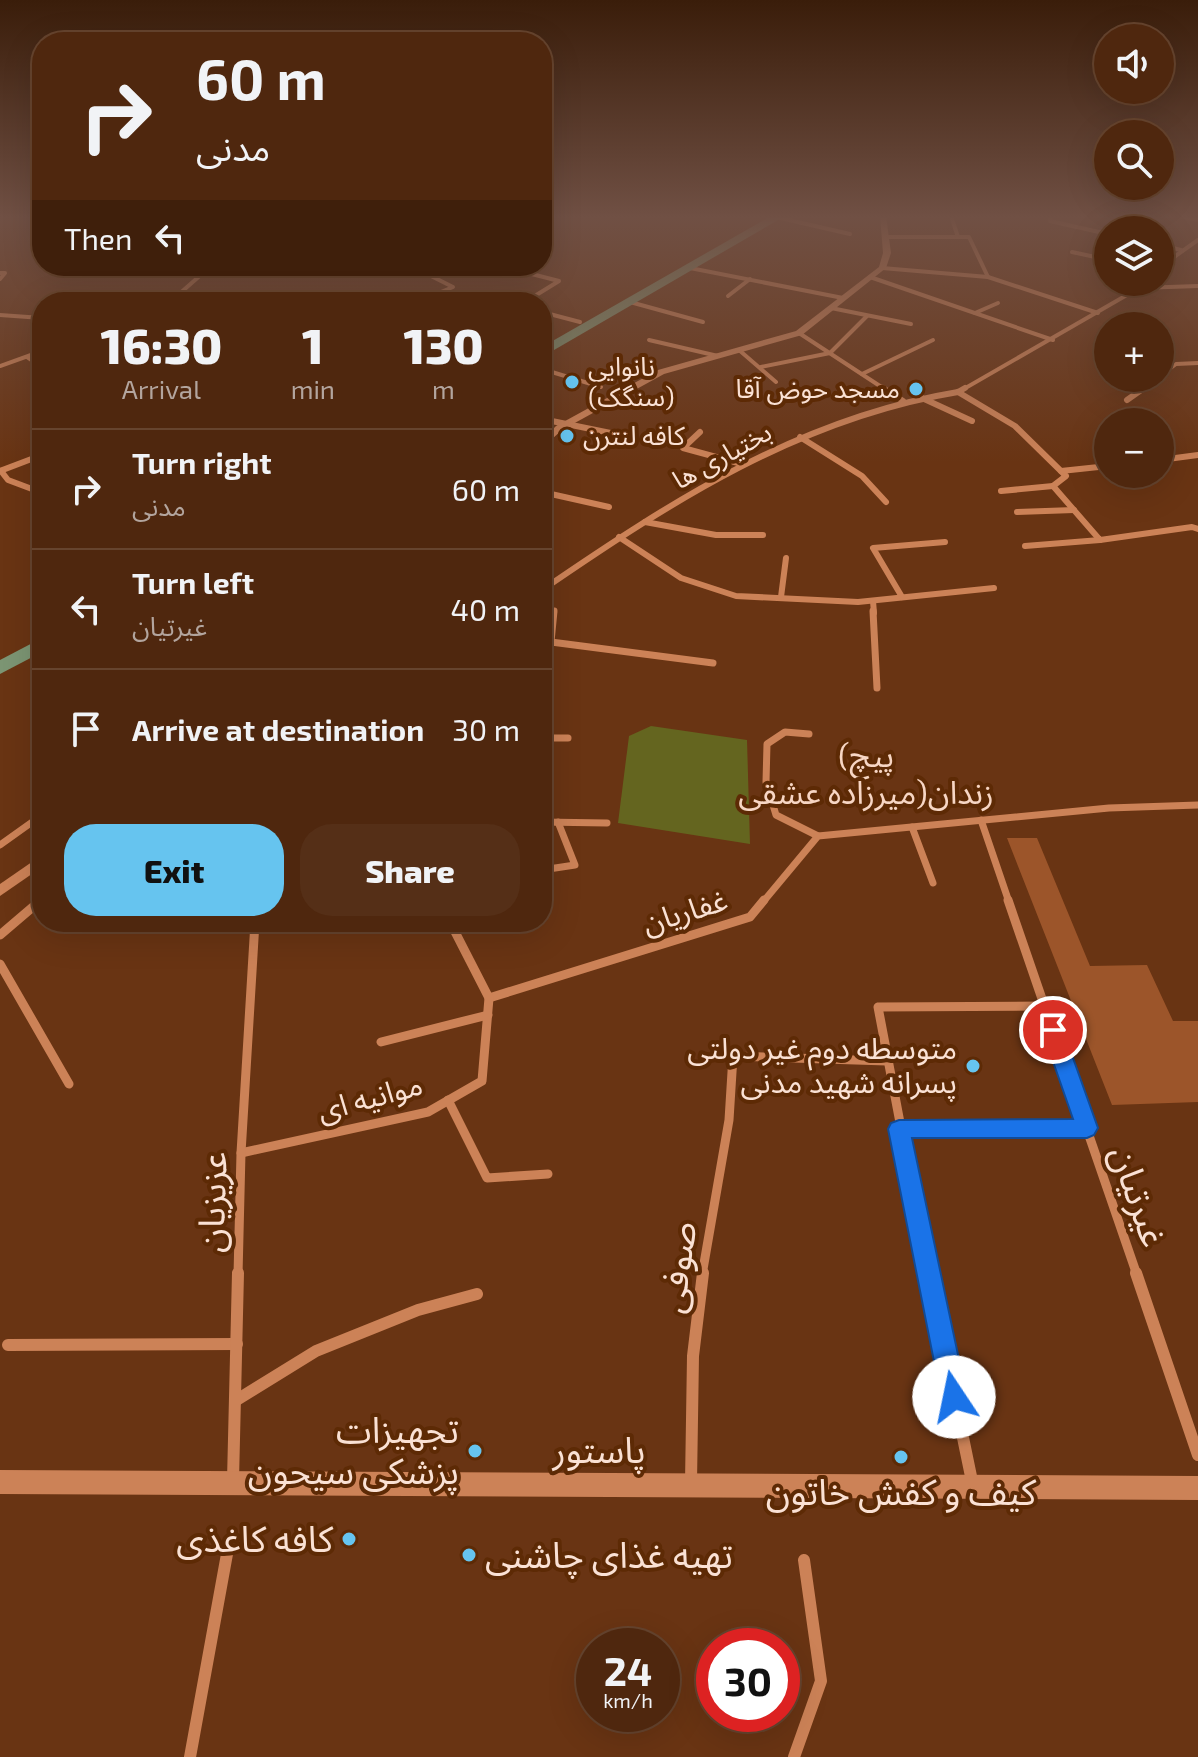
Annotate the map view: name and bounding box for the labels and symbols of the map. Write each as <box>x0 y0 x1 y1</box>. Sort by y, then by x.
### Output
place label: نانوایی (سنگک) <box>588 350 675 411</box>
place label: مسجد حوض آقا <box>735 372 900 405</box>
marker: نانوایی (سنگک) <box>563 373 581 391</box>
marker: مسجد حوض آقا <box>907 380 925 398</box>
street label: بختیاری ها <box>666 415 777 495</box>
place label: کافه لنترن <box>583 419 685 451</box>
marker: کافه لنترن <box>558 427 576 445</box>
district label: (پیچ زندان(میرزاده عشقی <box>738 735 994 812</box>
street label: غفاریان <box>638 880 732 941</box>
pin <box>1019 996 1087 1064</box>
place label: متوسطه دوم غیر دولتی پسرانه شهید مدنی <box>687 1029 957 1102</box>
marker: متوسطه دوم غیر دولتی پسرانه شهید مدنی <box>964 1057 982 1075</box>
street label: موانیه ای <box>313 1065 426 1128</box>
street label: غیرتیان <box>1101 1139 1178 1252</box>
street label: عزیزیان <box>187 1151 236 1253</box>
street label: صوفی <box>648 1218 705 1316</box>
position arrow <box>912 1355 996 1439</box>
place label: تجهیزات پزشکی سیحون <box>248 1407 459 1495</box>
street label: پاستور <box>551 1427 646 1474</box>
marker: تجهیزات پزشکی سیحون <box>466 1442 484 1460</box>
marker: کیف و کفش خاتون <box>892 1448 910 1466</box>
place label: کیف و کفش خاتون <box>766 1469 1037 1514</box>
place label: کافه کاغذی <box>176 1516 334 1560</box>
marker: کافه کاغذی <box>340 1530 358 1548</box>
place label: تهیه غذای چاشنی <box>485 1532 733 1579</box>
marker: تهیه غذای چاشنی <box>460 1546 478 1564</box>
speed limit sign: 30 <box>696 1628 800 1732</box>

